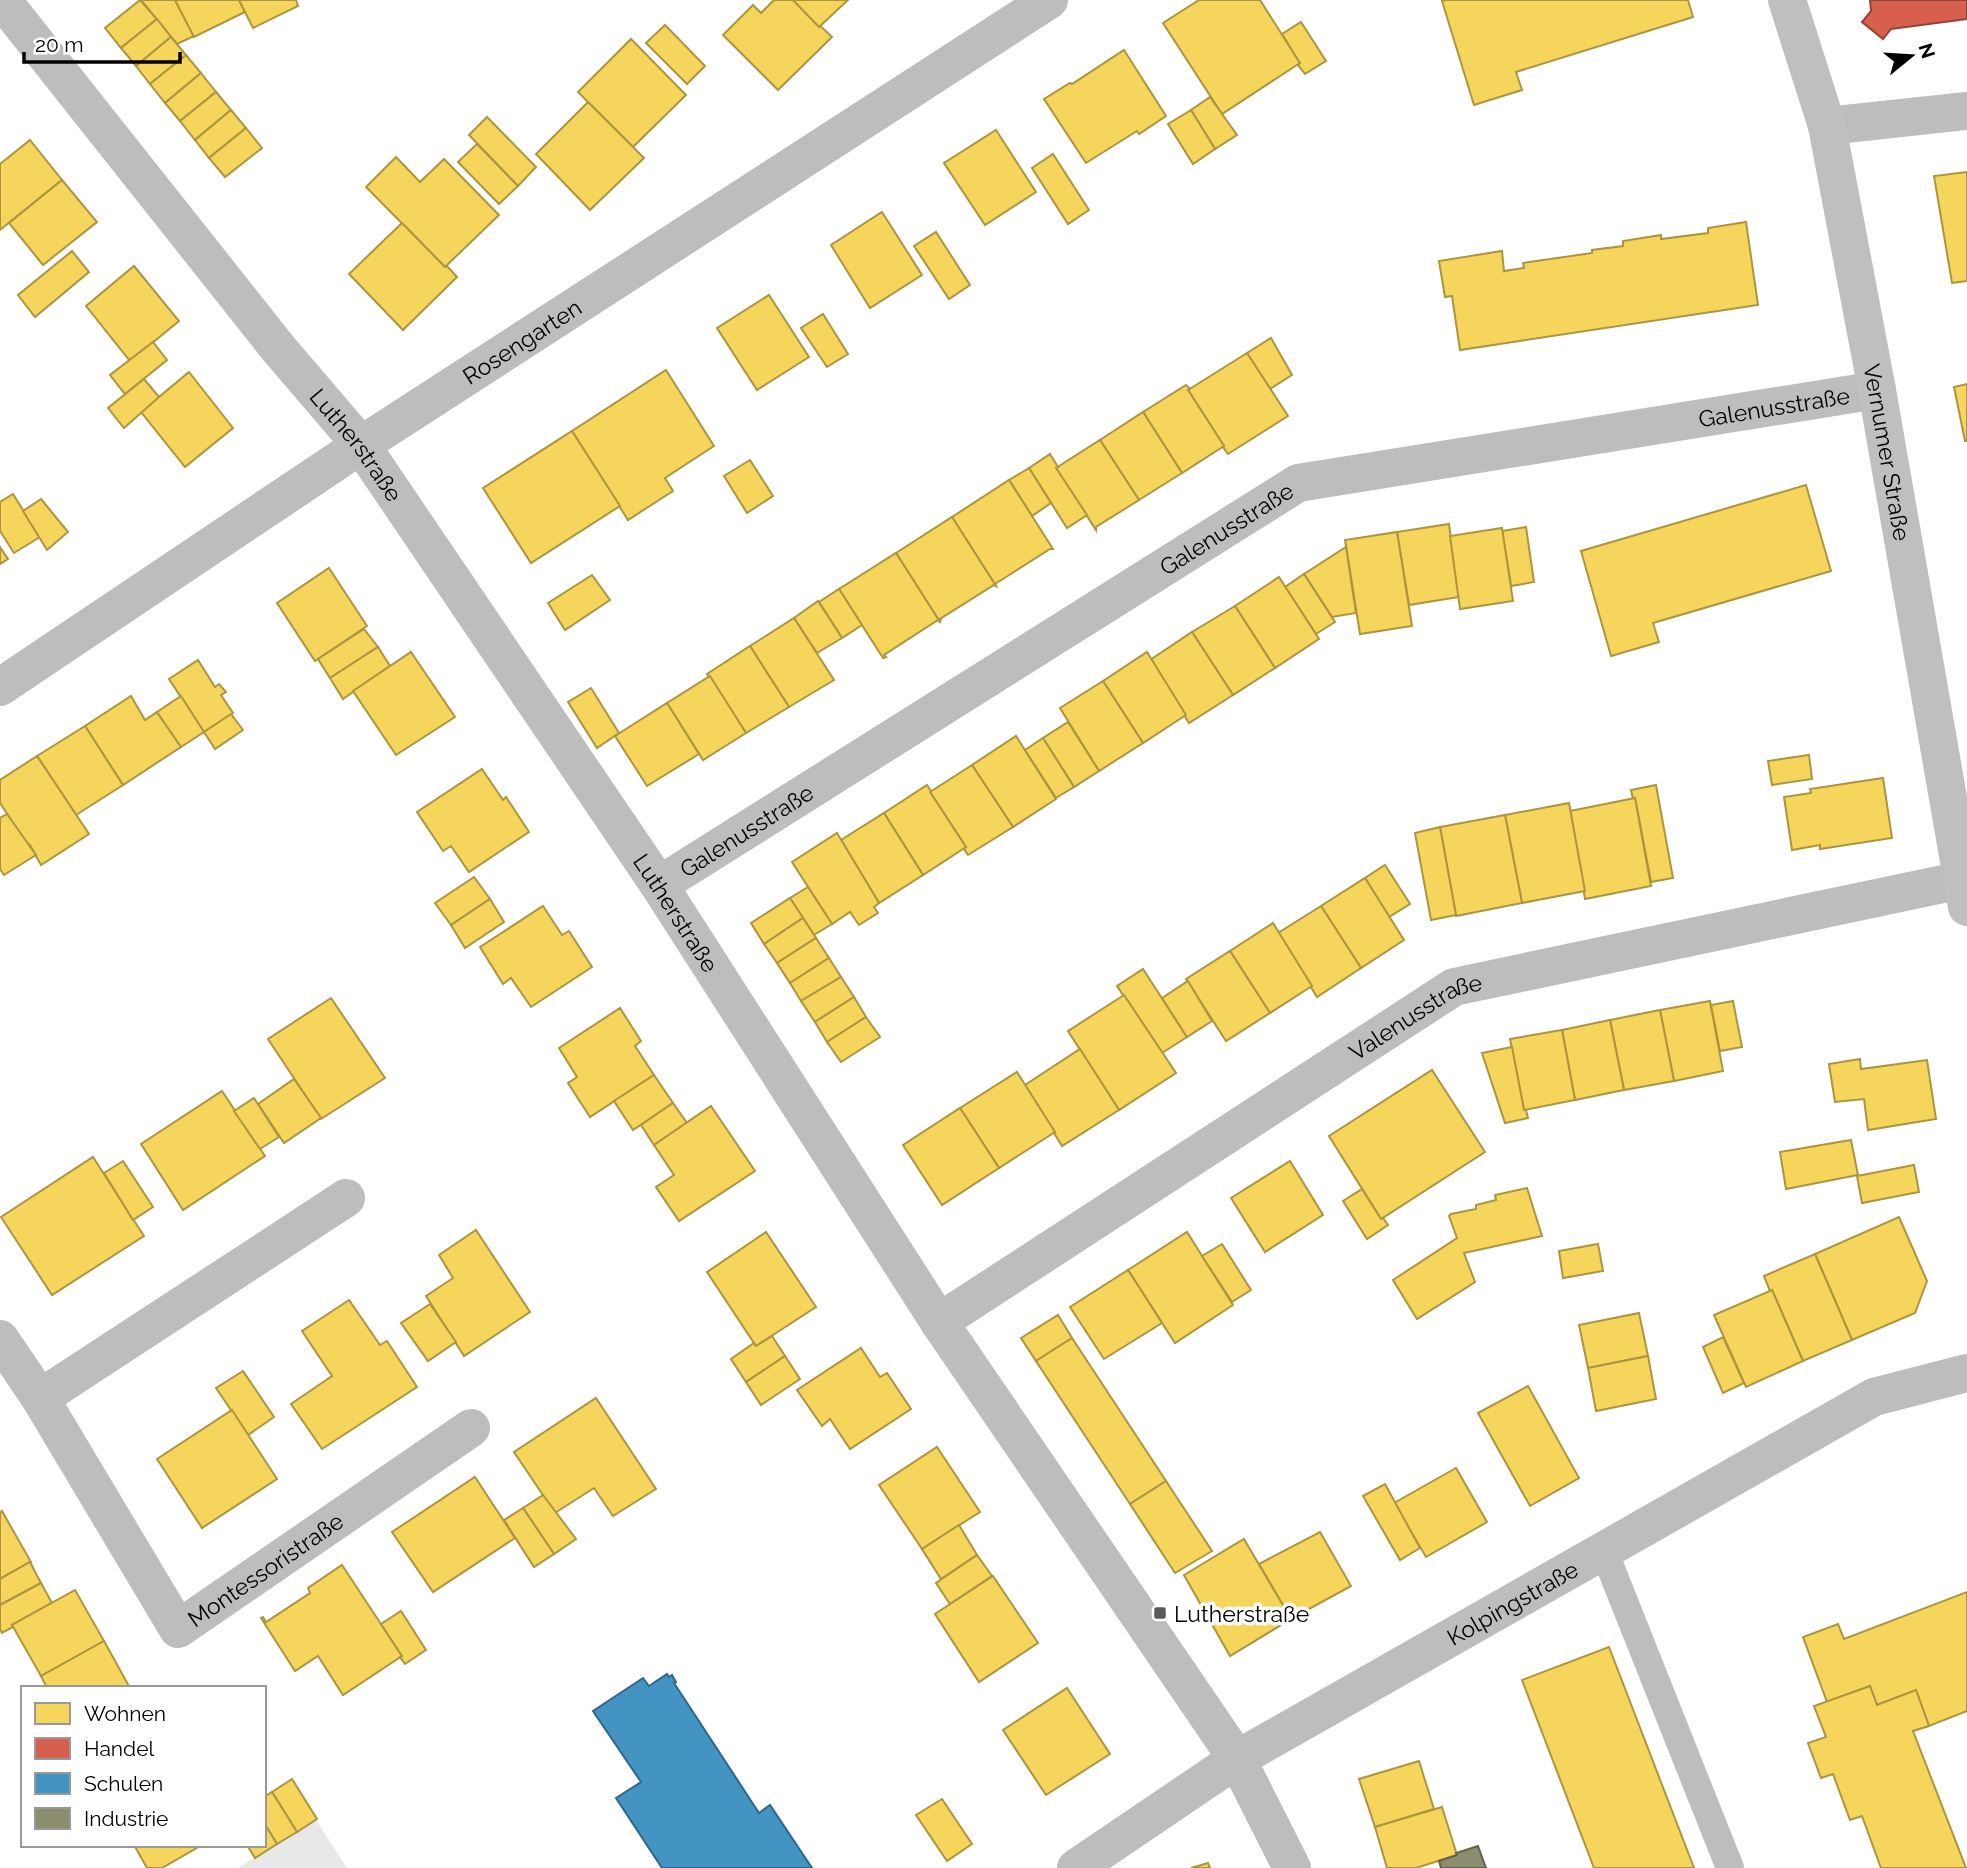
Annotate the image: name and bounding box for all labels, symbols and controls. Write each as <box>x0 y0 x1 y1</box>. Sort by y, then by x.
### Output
scale bar <box>24 21 180 65</box>
north arrow <box>1876 21 1946 91</box>
text: 20 m <box>35 32 83 57</box>
text: N <box>1914 40 1940 61</box>
street label: Rosengarten <box>457 293 586 389</box>
street label: Vernumer Straße <box>1859 361 1916 543</box>
street label: Galenusstraße <box>1696 381 1851 432</box>
street label: Lutherstraße <box>305 383 409 506</box>
street label: Galenusstraße <box>1154 476 1298 580</box>
street label: Galenusstraße <box>674 778 818 882</box>
street label: Lutherstraße <box>628 849 725 977</box>
street label: Valenusstraße <box>1344 968 1484 1065</box>
street label: Montessoristraße <box>182 1506 348 1632</box>
street label: Kolpingstraße <box>1442 1555 1583 1651</box>
place label: Lutherstraße <box>1174 1600 1309 1627</box>
marker: Lutherstraße <box>1152 1605 1168 1621</box>
legend <box>21 1686 266 1847</box>
text: Wohnen <box>84 1701 166 1726</box>
text: Handel <box>84 1736 154 1761</box>
text: Schulen <box>84 1771 163 1796</box>
text: Industrie <box>84 1806 168 1831</box>

